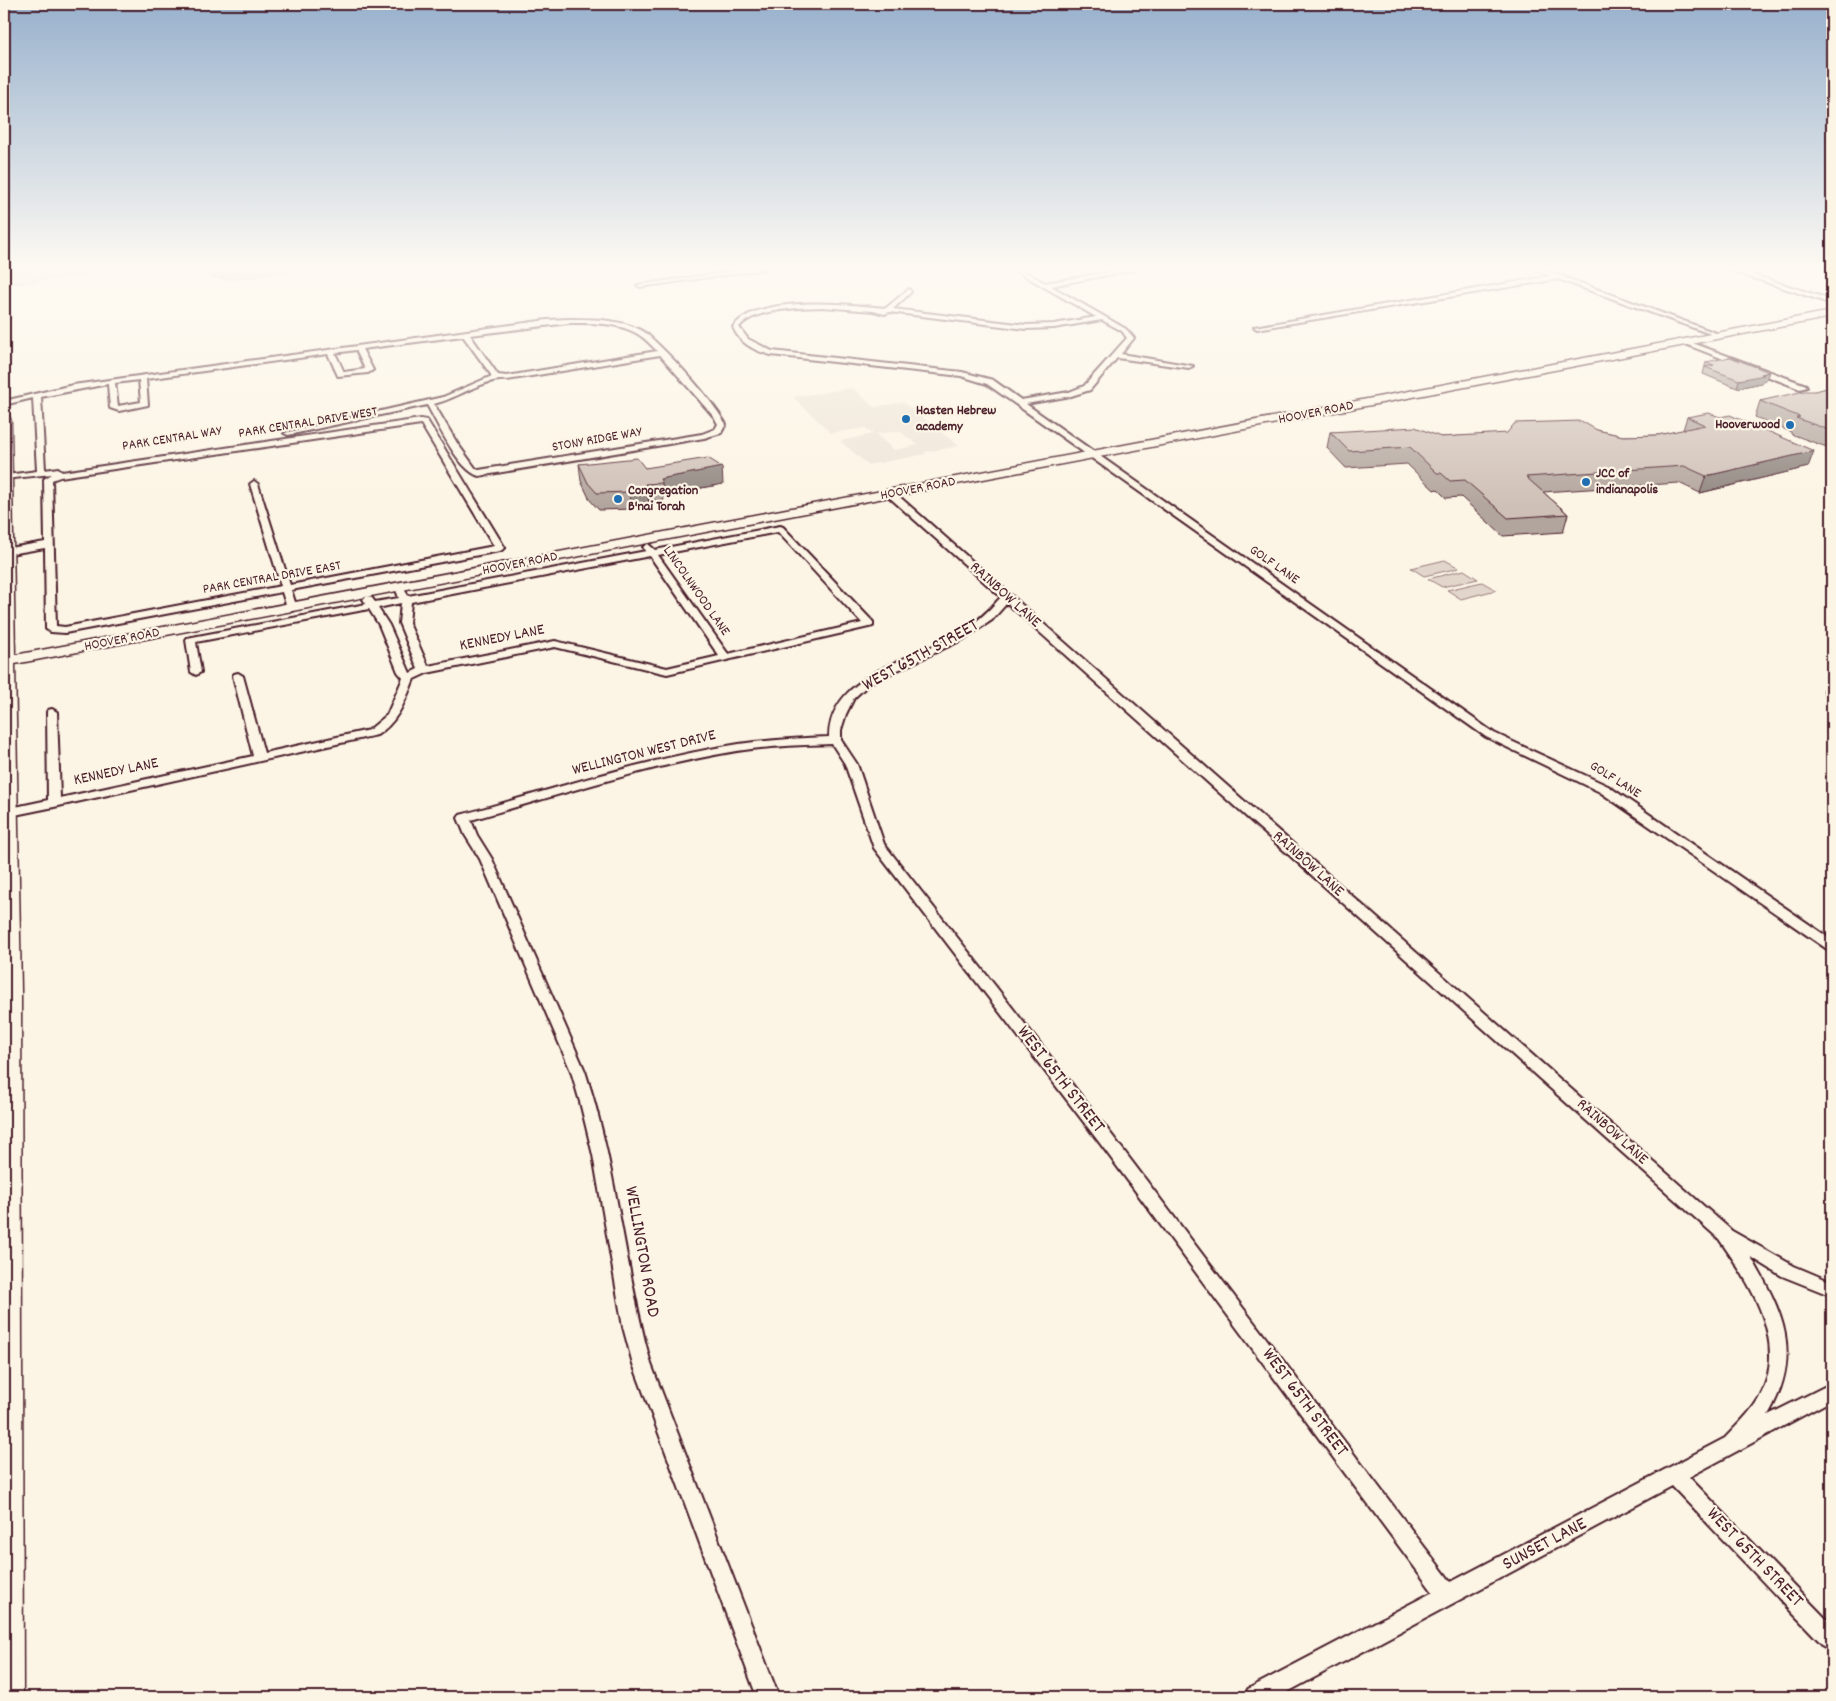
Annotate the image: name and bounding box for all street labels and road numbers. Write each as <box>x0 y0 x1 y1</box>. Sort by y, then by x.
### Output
street label: HOOVER ROAD <box>1277 396 1355 430</box>
street label: PARK CENTRAL DRIVE WEST <box>237 402 379 444</box>
street label: PARK CENTRAL WAY <box>121 421 224 457</box>
street label: STONY RIDGE WAY <box>551 422 644 458</box>
street label: HOOVER ROAD <box>879 472 957 506</box>
street label: GOLF LANE <box>1245 540 1304 590</box>
street label: LINCOLNWOOD LANE <box>657 542 735 641</box>
street label: HOOVER ROAD <box>481 547 559 581</box>
street label: PARK CENTRAL DRIVE EAST <box>201 556 343 600</box>
street label: RAINBOW LANE <box>964 557 1046 634</box>
street label: WEST 65TH STREET <box>858 613 985 699</box>
street label: KENNEDY LANE <box>458 618 547 657</box>
street label: HOOVER ROAD <box>83 623 161 657</box>
street label: WELLINGTON WEST DRIVE <box>570 724 719 782</box>
street label: KENNEDY LANE <box>72 752 161 792</box>
street label: GOLF LANE <box>1586 756 1645 804</box>
street label: RAINBOW LANE <box>1267 826 1349 903</box>
street label: WEST 65TH STREET <box>1009 1021 1111 1140</box>
street label: RAINBOW LANE <box>1571 1094 1653 1171</box>
street label: WELLINGTON ROAD <box>616 1184 666 1320</box>
street label: WEST 65TH STREET <box>1254 1343 1354 1463</box>
street label: WEST 65TH STREET <box>1699 1502 1809 1614</box>
street label: SUNSET LANE <box>1498 1511 1592 1579</box>

